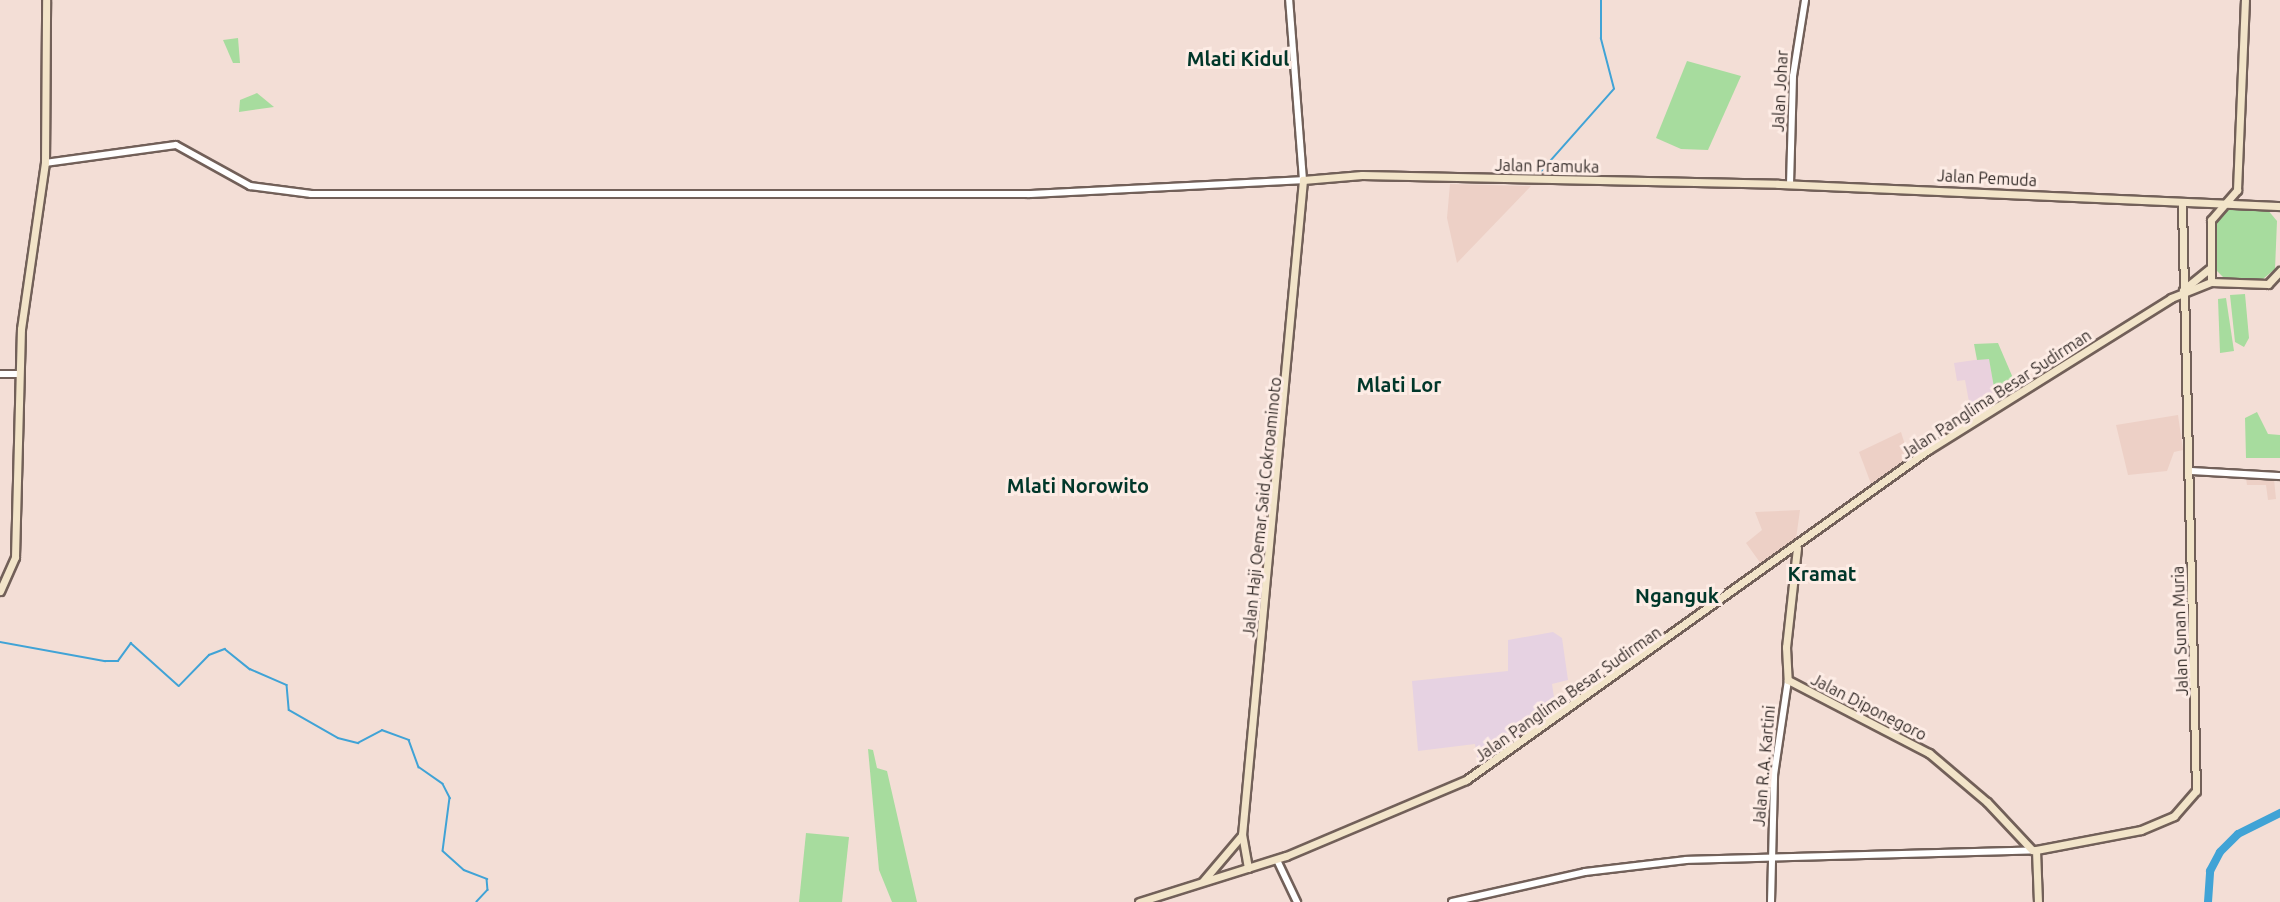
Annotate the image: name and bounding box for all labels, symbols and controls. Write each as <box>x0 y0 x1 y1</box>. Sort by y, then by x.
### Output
district label: Mlati Kidul <box>1187 46 1289 70</box>
street label: Jalan Johar <box>1768 50 1792 132</box>
street label: Jalan Pramuka <box>1495 155 1599 177</box>
street label: Jalan Pemuda <box>1937 166 2037 190</box>
street label: Jalan Panglima Besar Sudirman <box>1897 325 2095 463</box>
district label: Mlati Lor <box>1356 372 1442 396</box>
street label: Jalan Haji Oemar Said Cokroaminoto <box>1239 376 1285 638</box>
district label: Mlati Norowito <box>1007 473 1149 497</box>
district label: Kramat <box>1788 561 1856 585</box>
street label: Jalan Sunan Muria <box>2168 566 2192 696</box>
district label: Nganguk <box>1635 583 1719 607</box>
street label: Jalan Panglima Besar Sudirman <box>1471 622 1665 766</box>
street label: Jalan Diponegoro <box>1808 670 1930 744</box>
street label: Jalan R.A. Kartini <box>1749 705 1779 827</box>

